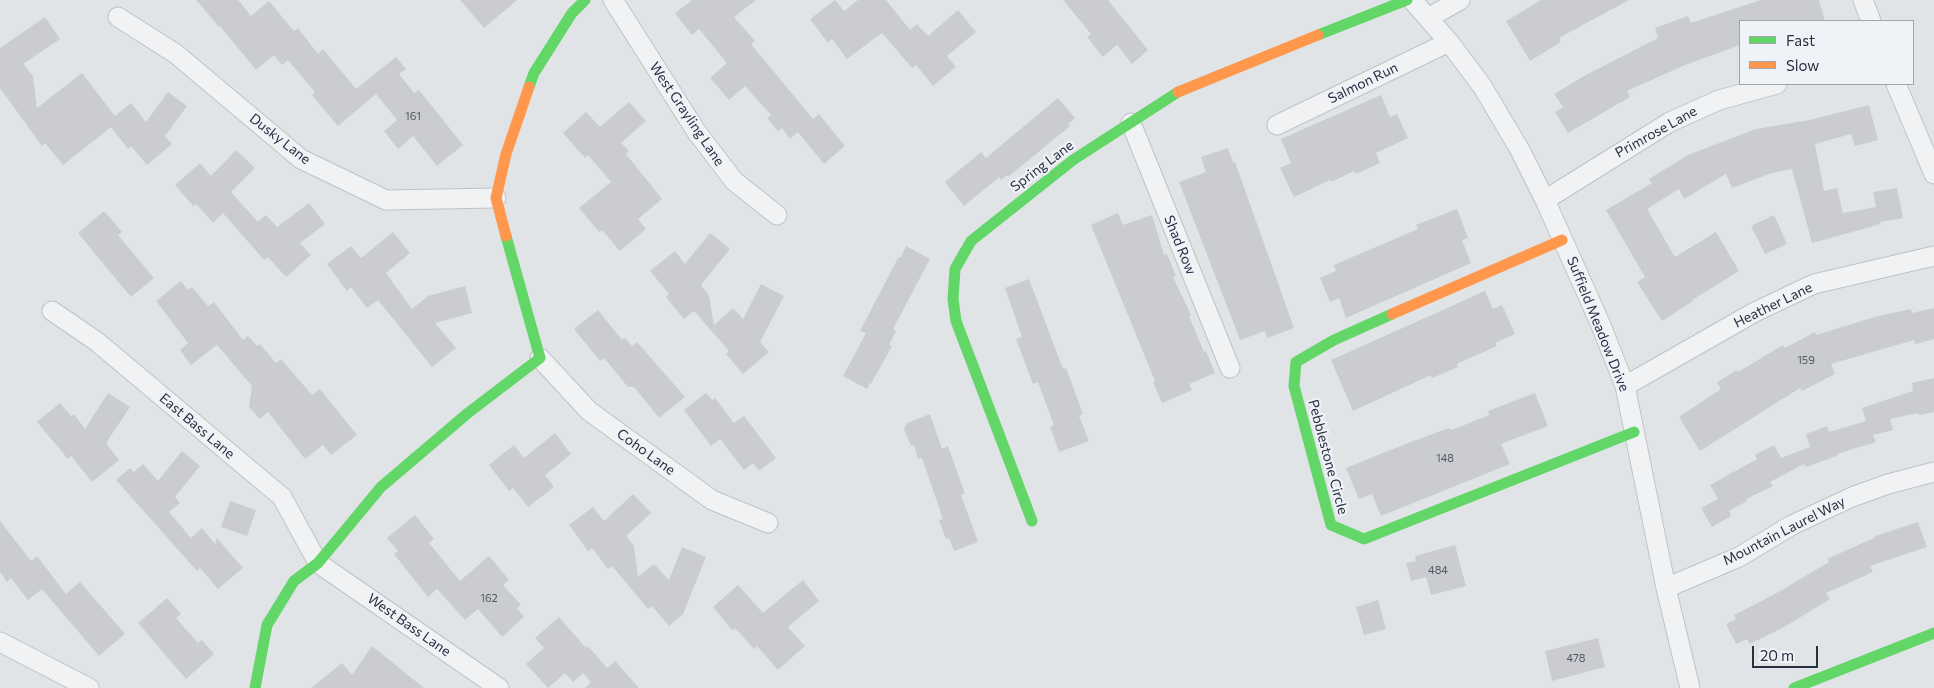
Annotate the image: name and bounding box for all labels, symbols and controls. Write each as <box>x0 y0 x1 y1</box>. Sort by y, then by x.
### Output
legend <box>1739 20 1914 85</box>
text: Fast <box>1786 31 1815 49</box>
text: Slow <box>1786 56 1819 74</box>
street label: West Grayling Lane <box>646 59 728 169</box>
street label: Salmon Run <box>1325 59 1401 107</box>
street label: Primrose Lane <box>1612 103 1700 161</box>
house number: 161 <box>405 109 421 123</box>
street label: Dusky Lane <box>246 110 314 168</box>
street label: Spring Lane <box>1007 137 1077 195</box>
street label: Shad Row <box>1160 213 1200 277</box>
street label: Suffield Meadow Drive <box>1563 254 1633 394</box>
street label: Heather Lane <box>1731 279 1815 331</box>
house number: 159 <box>1797 353 1815 367</box>
street label: East Bass Lane <box>156 390 238 462</box>
street label: Pebblestone Circle <box>1305 398 1351 516</box>
street label: Coho Lane <box>614 425 678 479</box>
house number: 148 <box>1436 451 1454 465</box>
street label: Mountain Laurel Way <box>1720 493 1848 569</box>
house number: 484 <box>1428 563 1448 577</box>
street label: West Bass Lane <box>364 590 454 660</box>
house number: 162 <box>480 591 498 605</box>
scale bar <box>1754 636 1820 668</box>
text: 20 m <box>1760 646 1794 664</box>
house number: 478 <box>1567 651 1585 665</box>

